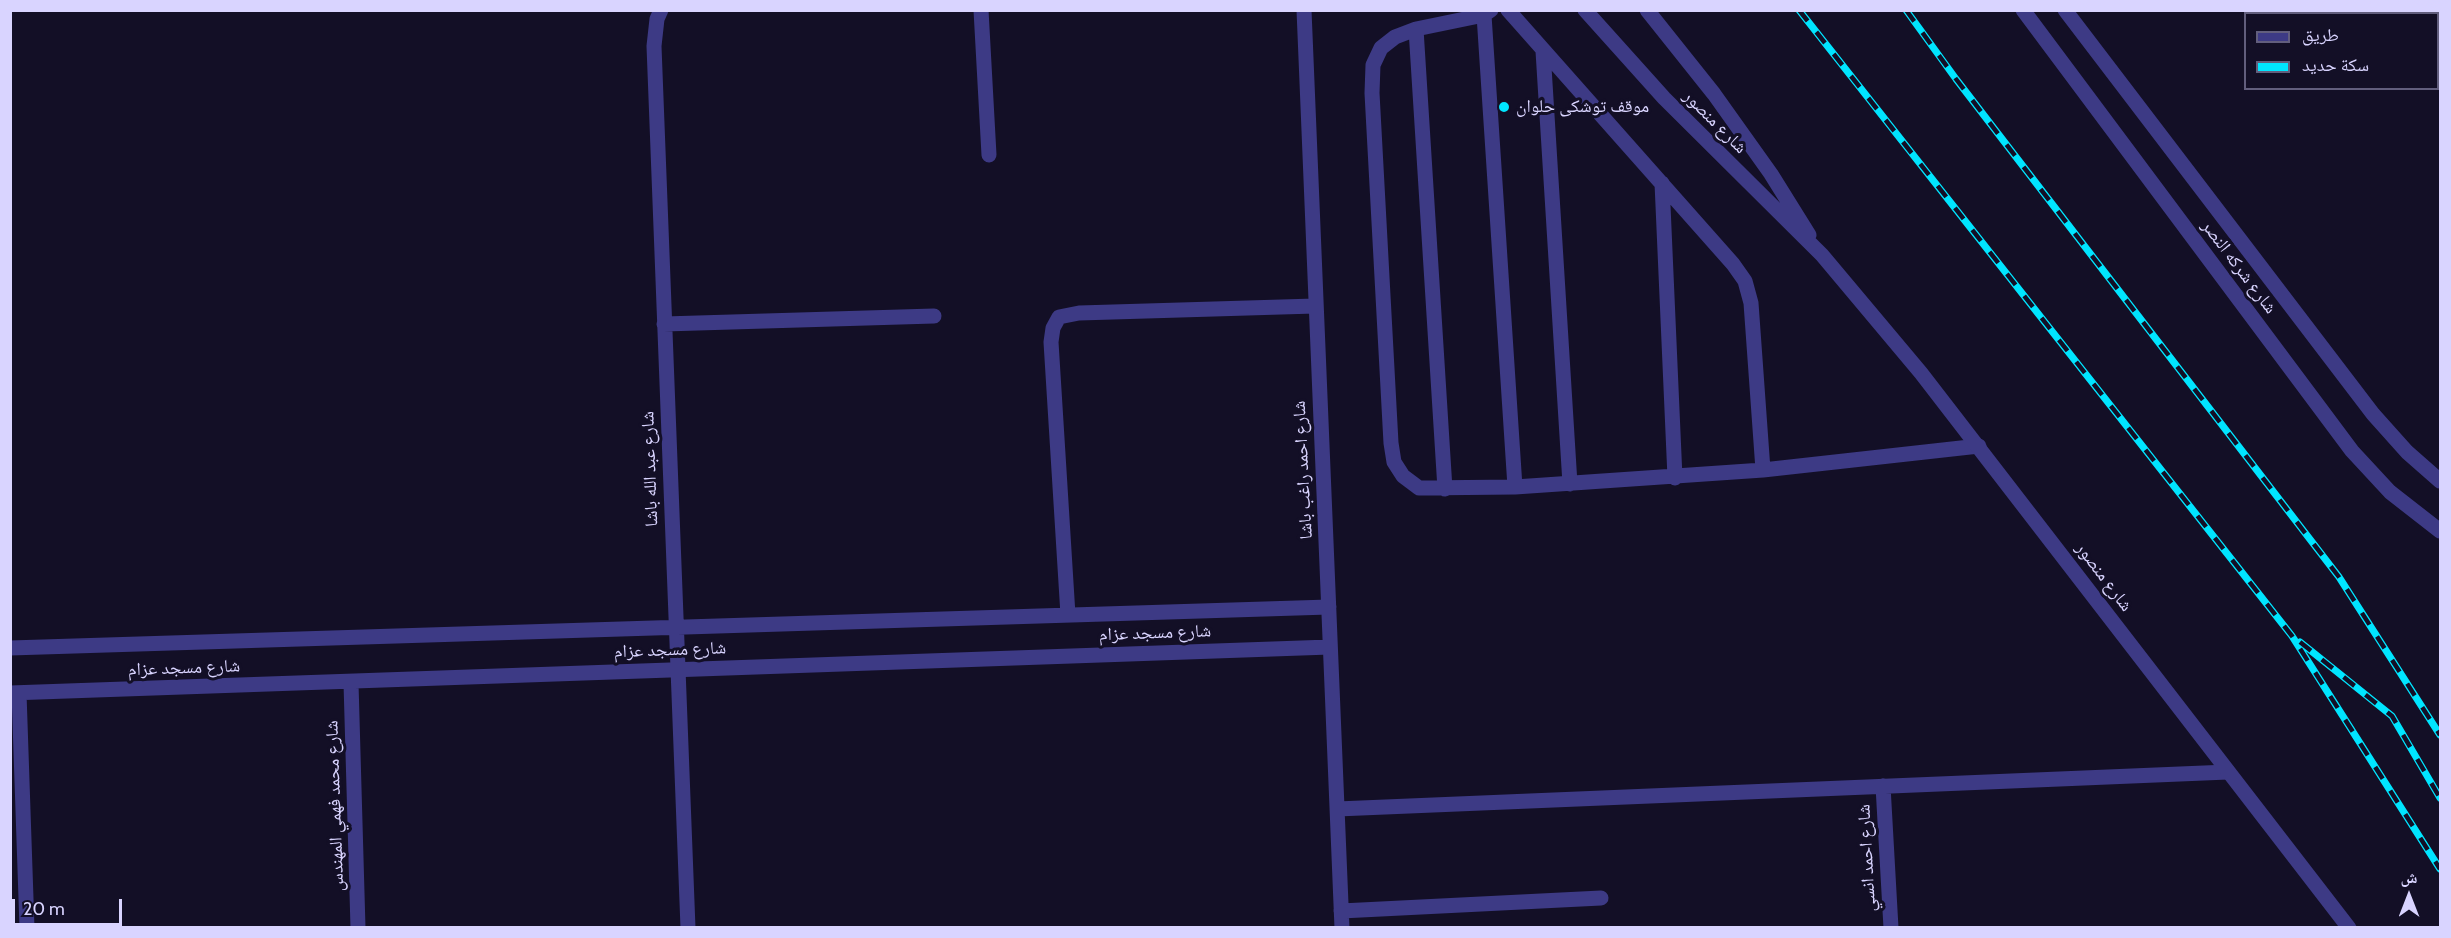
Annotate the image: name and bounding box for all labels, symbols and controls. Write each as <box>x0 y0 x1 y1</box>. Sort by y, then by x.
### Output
legend <box>2244 12 2439 90</box>
text: طريق <box>2302 24 2339 46</box>
text: سكة حديد <box>2302 54 2369 76</box>
street label: شارع منصور <box>1679 86 1751 158</box>
place label: موقف توشكى حلوان <box>1516 96 1649 118</box>
marker: موقف توشكى حلوان <box>1497 100 1511 114</box>
street label: شارع شركه النصر <box>2197 216 2281 318</box>
street label: شارع احمد راغب باشا <box>1289 400 1317 540</box>
street label: شارع عبد الله باشا <box>637 411 663 527</box>
street label: شارع منصور <box>2071 538 2137 616</box>
street label: شارع مسجد عزام <box>1098 620 1212 646</box>
street label: شارع مسجد عزام <box>613 637 727 663</box>
street label: شارع مسجد عزام <box>127 655 241 681</box>
street label: شارع محمد فهمي المهندس <box>321 720 349 892</box>
street label: شارع احمد انسي <box>1853 804 1881 912</box>
north arrow <box>2379 866 2439 926</box>
text: ش <box>2401 868 2417 887</box>
scale bar <box>15 887 124 925</box>
text: 20 m <box>23 898 65 920</box>

